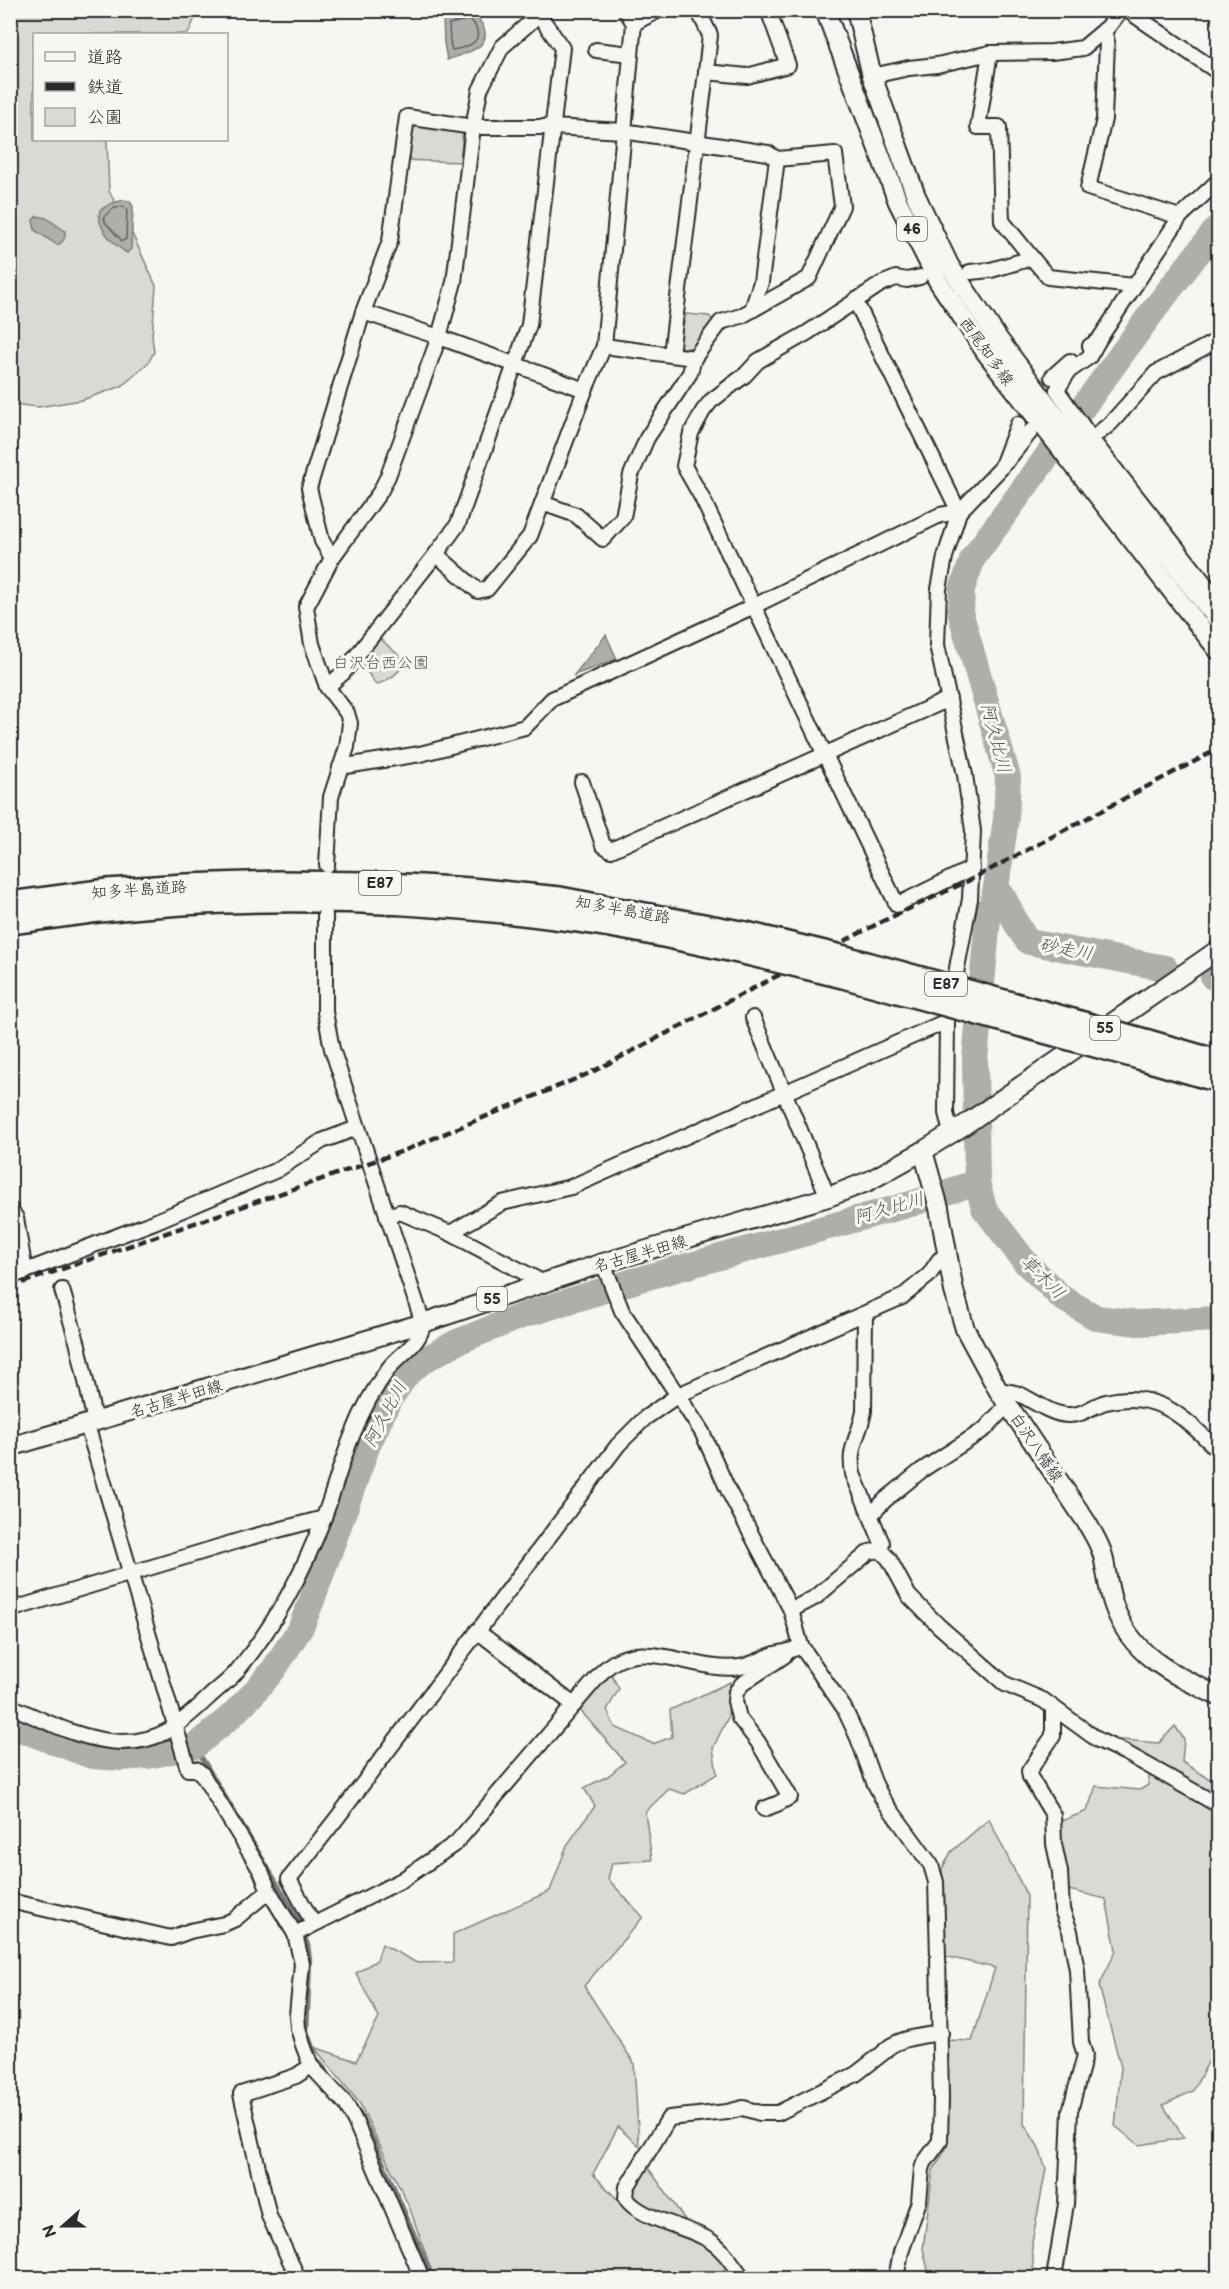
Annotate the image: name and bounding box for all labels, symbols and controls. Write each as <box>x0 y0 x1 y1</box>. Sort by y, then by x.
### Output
legend <box>33 33 228 141</box>
text: 道路 <box>87 47 123 68</box>
text: 鉄道 <box>87 77 123 98</box>
text: 公園 <box>87 107 123 128</box>
road number: 46 <box>897 217 927 241</box>
street label: 西尾知多線 <box>955 314 1017 390</box>
park label: 白沢台西公園 <box>333 654 429 673</box>
water label: 阿久比川 <box>976 701 1015 776</box>
road number: E87 <box>359 871 401 895</box>
street label: 知多半島道路 <box>91 878 188 903</box>
street label: 知多半島道路 <box>574 893 672 928</box>
water label: 砂走川 <box>1037 934 1094 965</box>
road number: E87 <box>925 972 967 996</box>
road number: 55 <box>1090 1016 1120 1040</box>
water label: 阿久比川 <box>852 1188 927 1228</box>
street label: 名古屋半田線 <box>592 1232 689 1277</box>
water label: 草木川 <box>1016 1251 1069 1304</box>
road number: 55 <box>477 1287 507 1311</box>
street label: 名古屋半田線 <box>128 1376 225 1423</box>
water label: 阿久比川 <box>359 1378 412 1451</box>
street label: 白沢八幡線 <box>1006 1409 1066 1486</box>
north arrow <box>33 2196 93 2256</box>
text: N <box>39 2222 61 2240</box>

